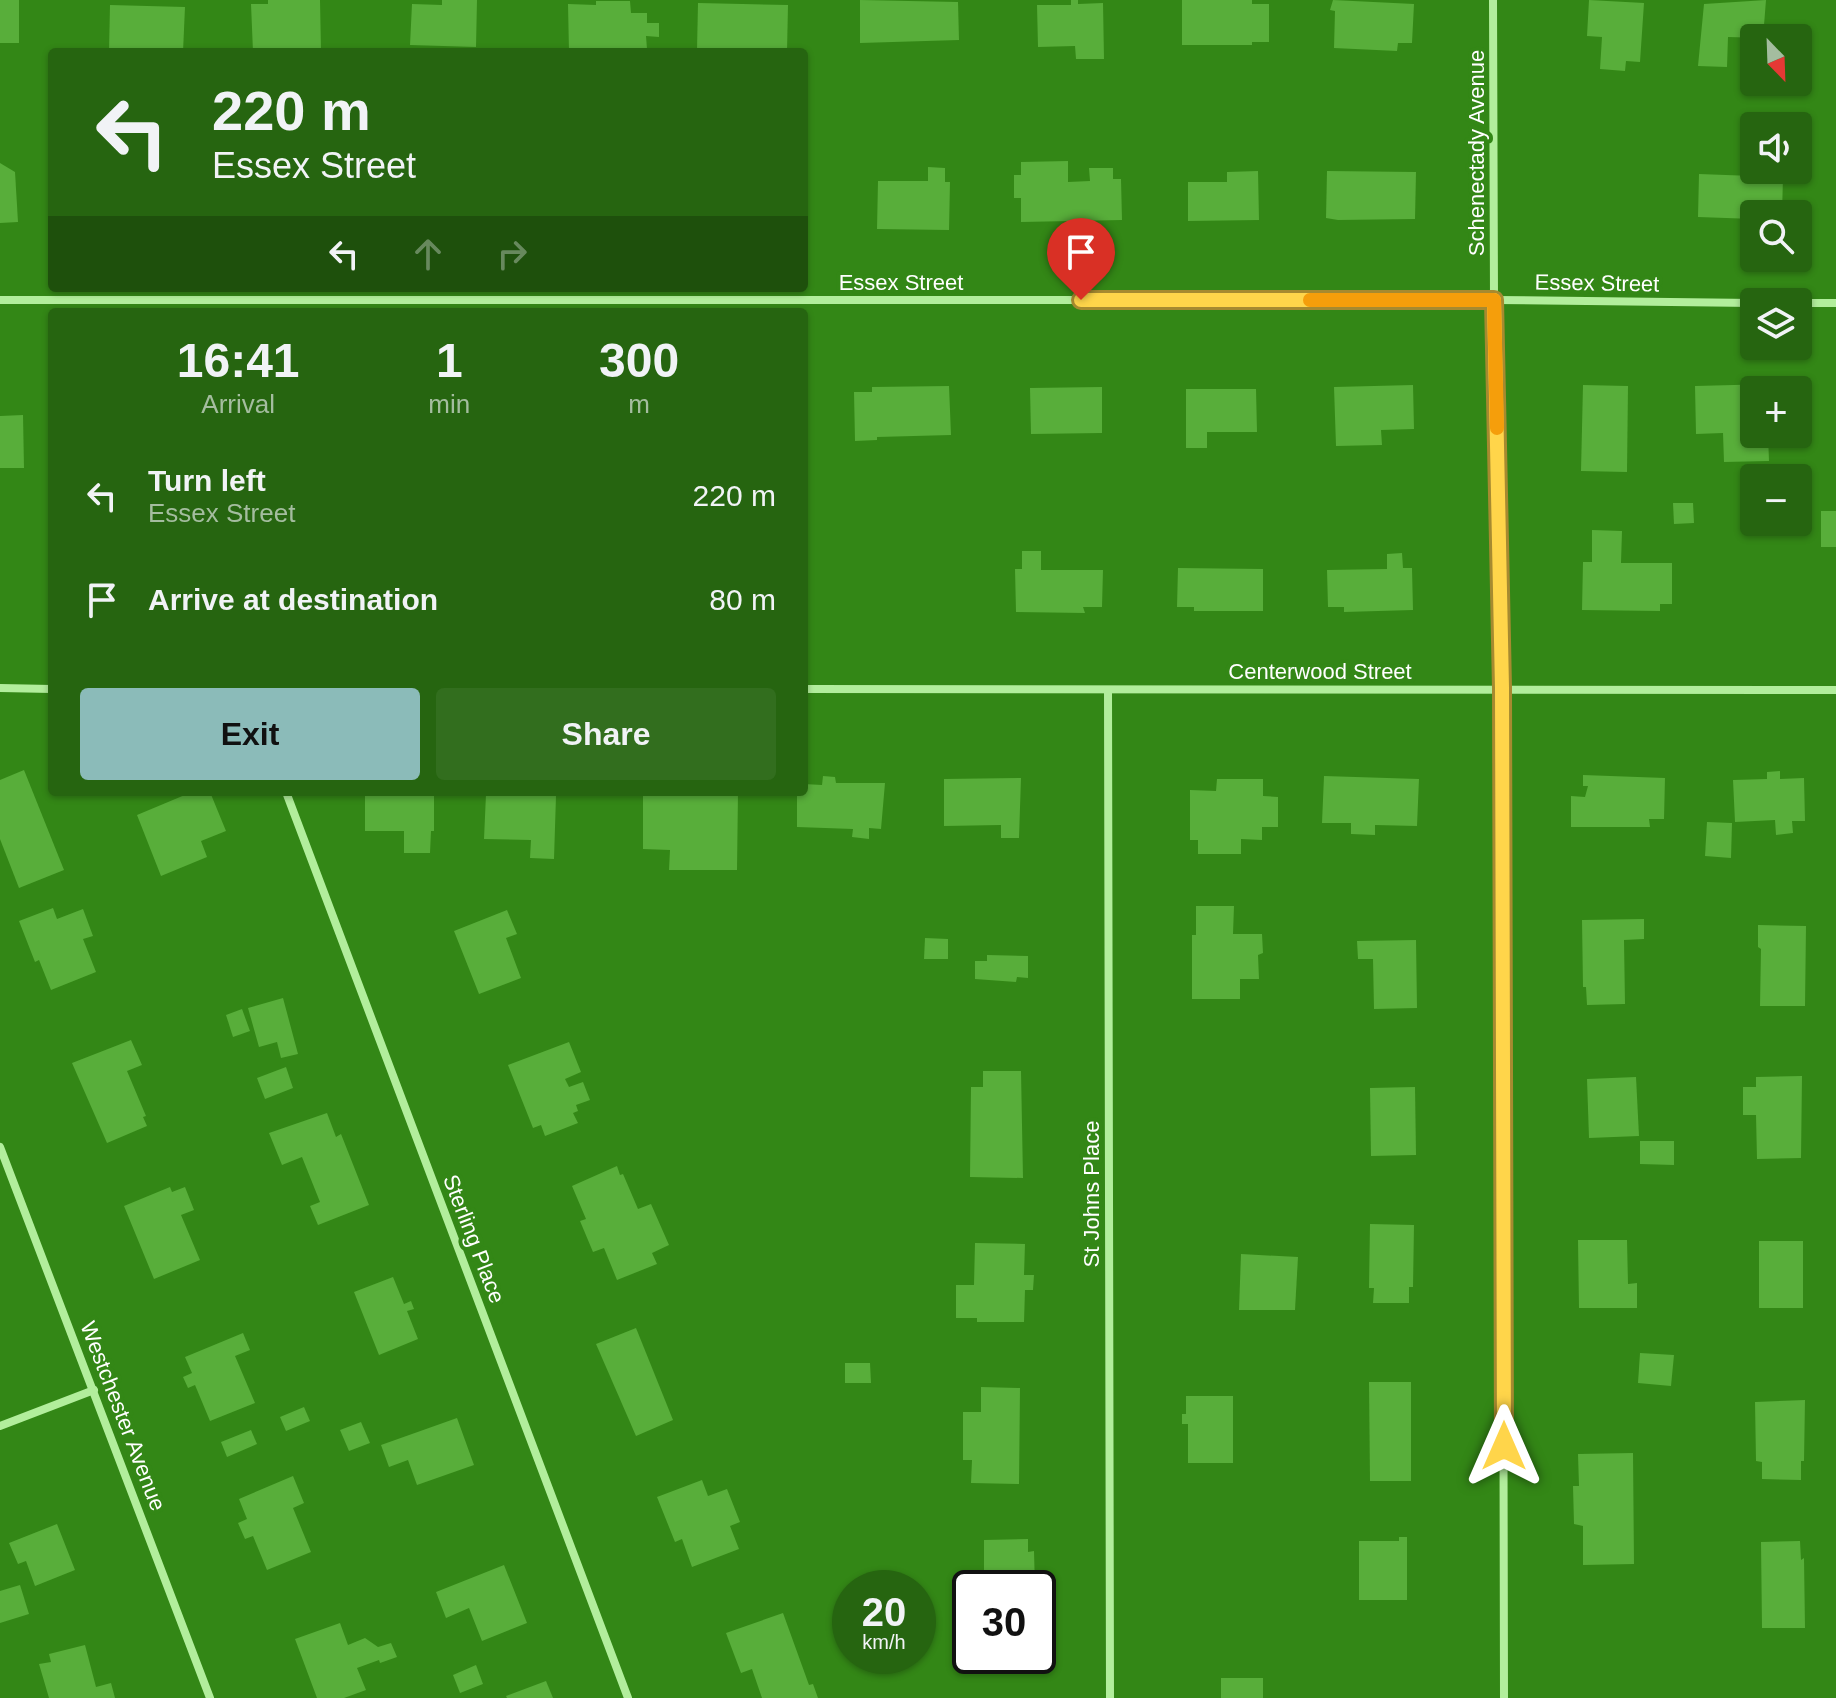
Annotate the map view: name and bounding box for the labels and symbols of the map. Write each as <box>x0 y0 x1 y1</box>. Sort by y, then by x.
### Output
north arrow <box>1740 24 1812 96</box>
street label: Schenectady Avenue <box>1464 50 1489 256</box>
pin <box>1047 218 1115 300</box>
street label: Essex Street <box>1534 269 1660 297</box>
street label: Essex Street <box>839 270 963 295</box>
street label: Centerwood Street <box>1228 659 1412 684</box>
street label: St Johns Place <box>1079 1121 1104 1267</box>
street label: Sterling Place <box>438 1171 510 1307</box>
street label: Westchester Avenue <box>75 1318 171 1514</box>
position arrow <box>1462 1404 1546 1488</box>
speed limit sign: 30 <box>952 1570 1056 1674</box>

